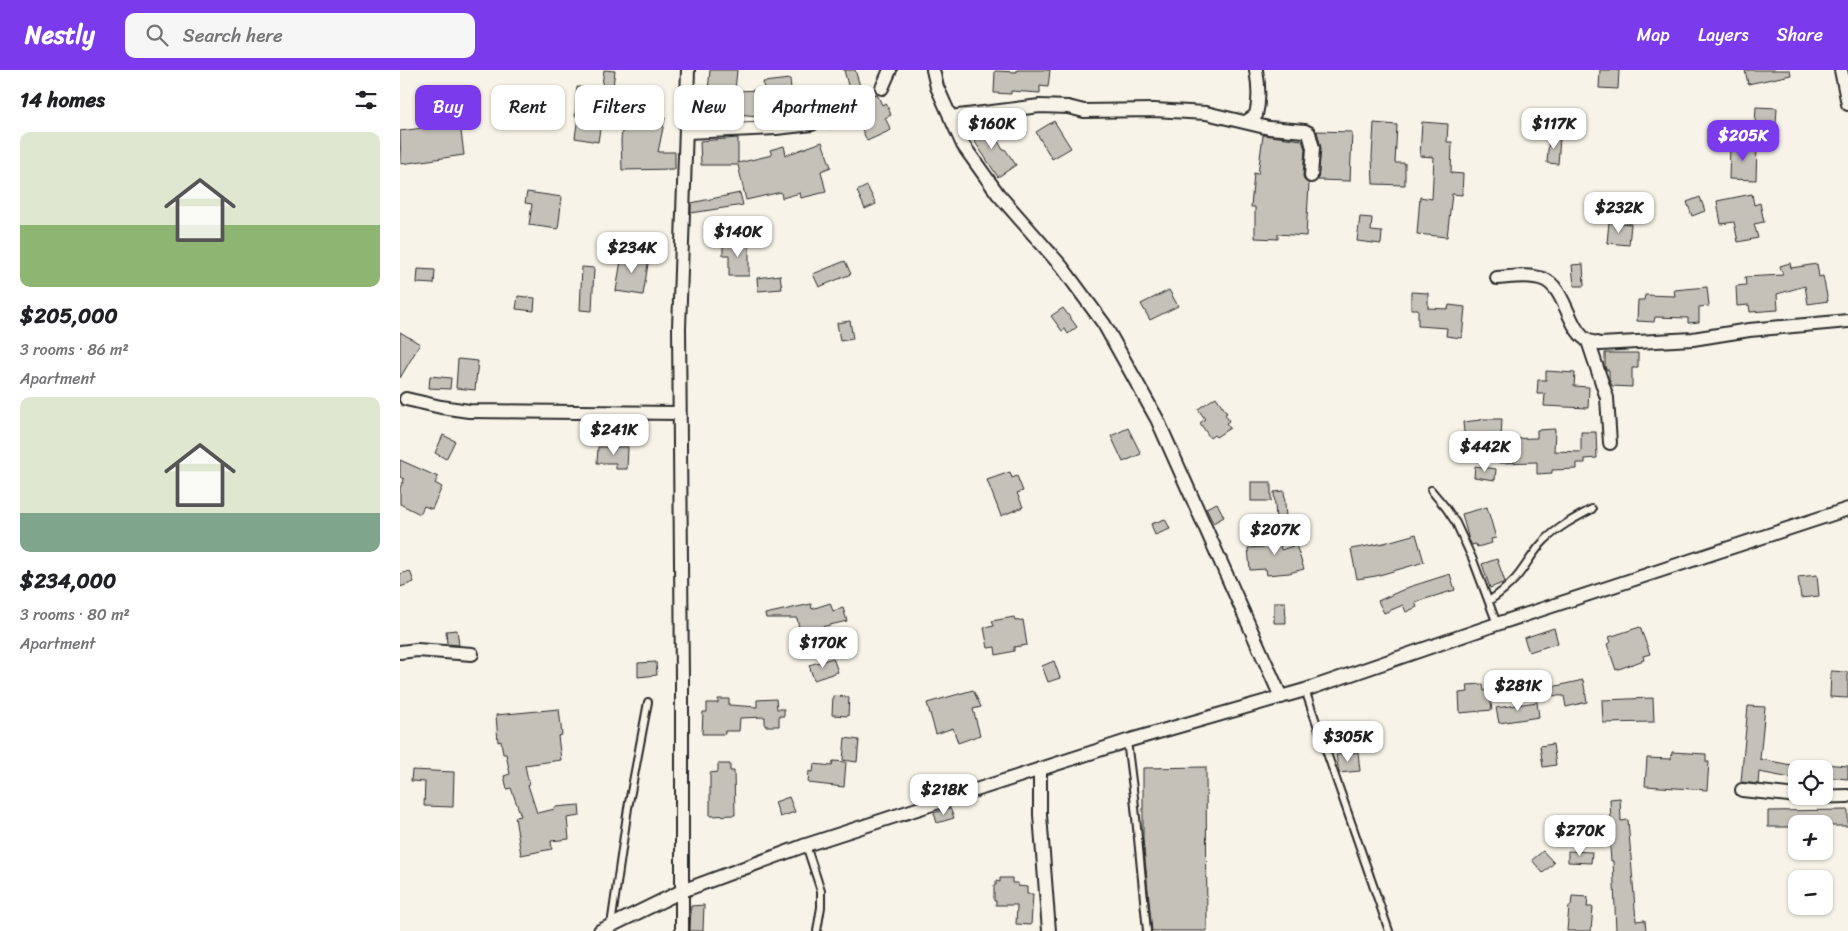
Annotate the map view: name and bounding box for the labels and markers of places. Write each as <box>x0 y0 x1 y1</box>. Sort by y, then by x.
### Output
pin: $160K <box>957 108 1027 150</box>
pin: $117K <box>1519 108 1589 150</box>
pin: $205K <box>1708 119 1778 162</box>
pin: $232K <box>1584 191 1654 234</box>
pin: $140K <box>703 216 773 258</box>
pin: $234K <box>597 232 667 274</box>
pin: $241K <box>579 414 649 456</box>
pin: $442K <box>1450 430 1520 473</box>
pin: $207K <box>1240 514 1310 556</box>
pin: $170K <box>788 626 858 669</box>
pin: $281K <box>1483 670 1553 712</box>
pin: $305K <box>1313 720 1383 763</box>
pin: $218K <box>909 774 979 816</box>
pin: $270K <box>1545 814 1615 857</box>

